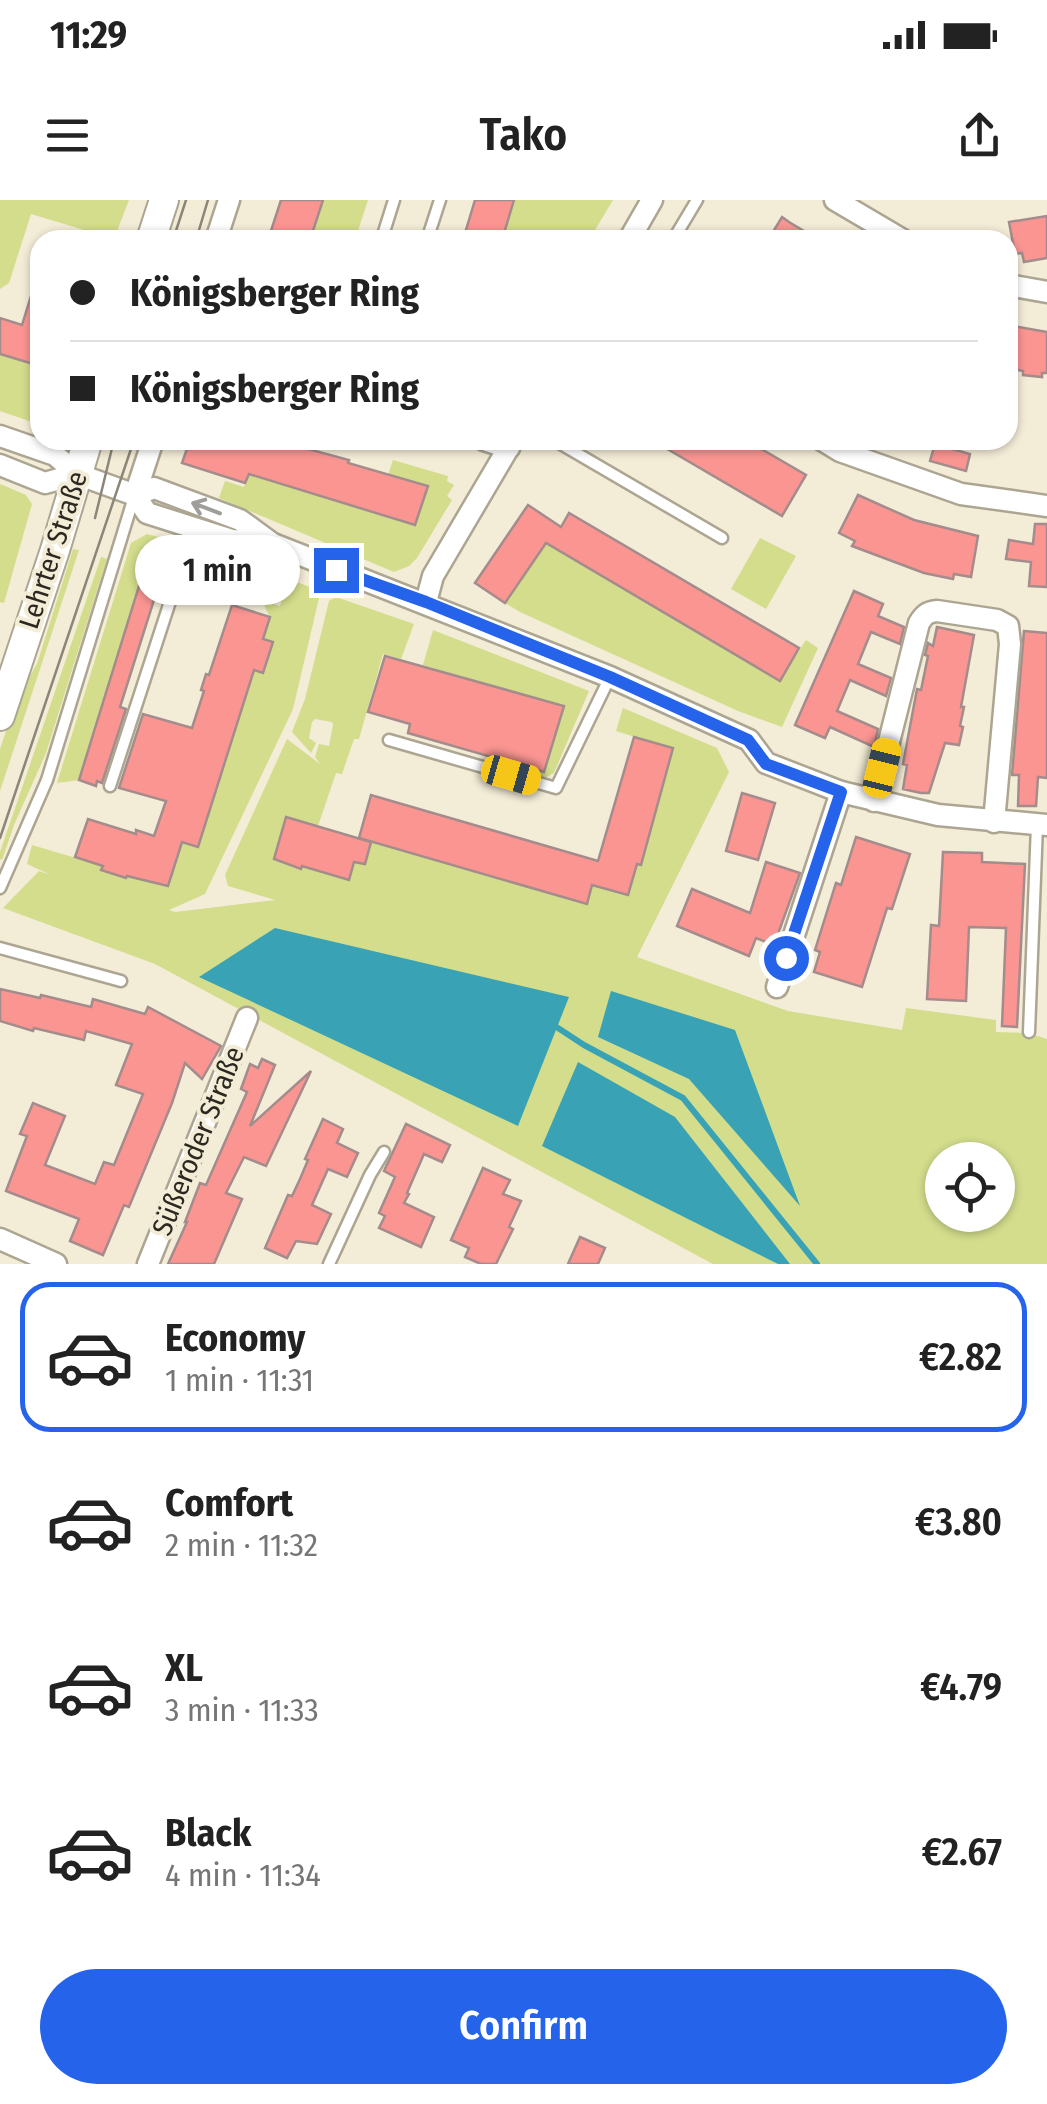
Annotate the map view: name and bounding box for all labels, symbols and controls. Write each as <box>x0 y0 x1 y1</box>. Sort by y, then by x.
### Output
text: 11:29 <box>50 12 127 58</box>
icon: menu <box>40 108 95 163</box>
text: Tako <box>480 108 567 162</box>
icon: share <box>952 108 1007 163</box>
text: Königsberger Ring <box>130 270 419 316</box>
text: Königsberger Ring <box>130 366 419 412</box>
street label: Lehrter Straße <box>12 467 94 633</box>
one-way arrow <box>192 497 222 515</box>
callout: 1 min <box>136 535 301 605</box>
route end <box>314 548 359 593</box>
text: 1 min <box>183 551 252 589</box>
car <box>860 735 904 801</box>
car <box>478 752 544 798</box>
route start <box>764 936 809 981</box>
street label: Süßeroder Straße <box>145 1042 251 1240</box>
map controls <box>925 1142 1015 1232</box>
button: locate <box>925 1142 1015 1232</box>
icon: car <box>45 1312 135 1402</box>
text: Economy <box>165 1315 305 1361</box>
text: €2.82 <box>919 1334 1002 1380</box>
text: 1 min · 11:31 <box>165 1361 314 1399</box>
icon: car <box>45 1477 135 1567</box>
text: Comfort <box>165 1480 293 1526</box>
text: €3.80 <box>915 1499 1002 1545</box>
text: 2 min · 11:32 <box>165 1526 318 1564</box>
icon: car <box>45 1642 135 1732</box>
text: XL <box>165 1645 203 1691</box>
text: €4.79 <box>920 1664 1002 1710</box>
text: 3 min · 11:33 <box>165 1691 319 1729</box>
icon: car <box>45 1807 135 1897</box>
text: Black <box>165 1810 251 1856</box>
text: €2.67 <box>922 1829 1002 1875</box>
text: 4 min · 11:34 <box>165 1856 321 1894</box>
button: Confirm <box>40 1969 1007 2084</box>

